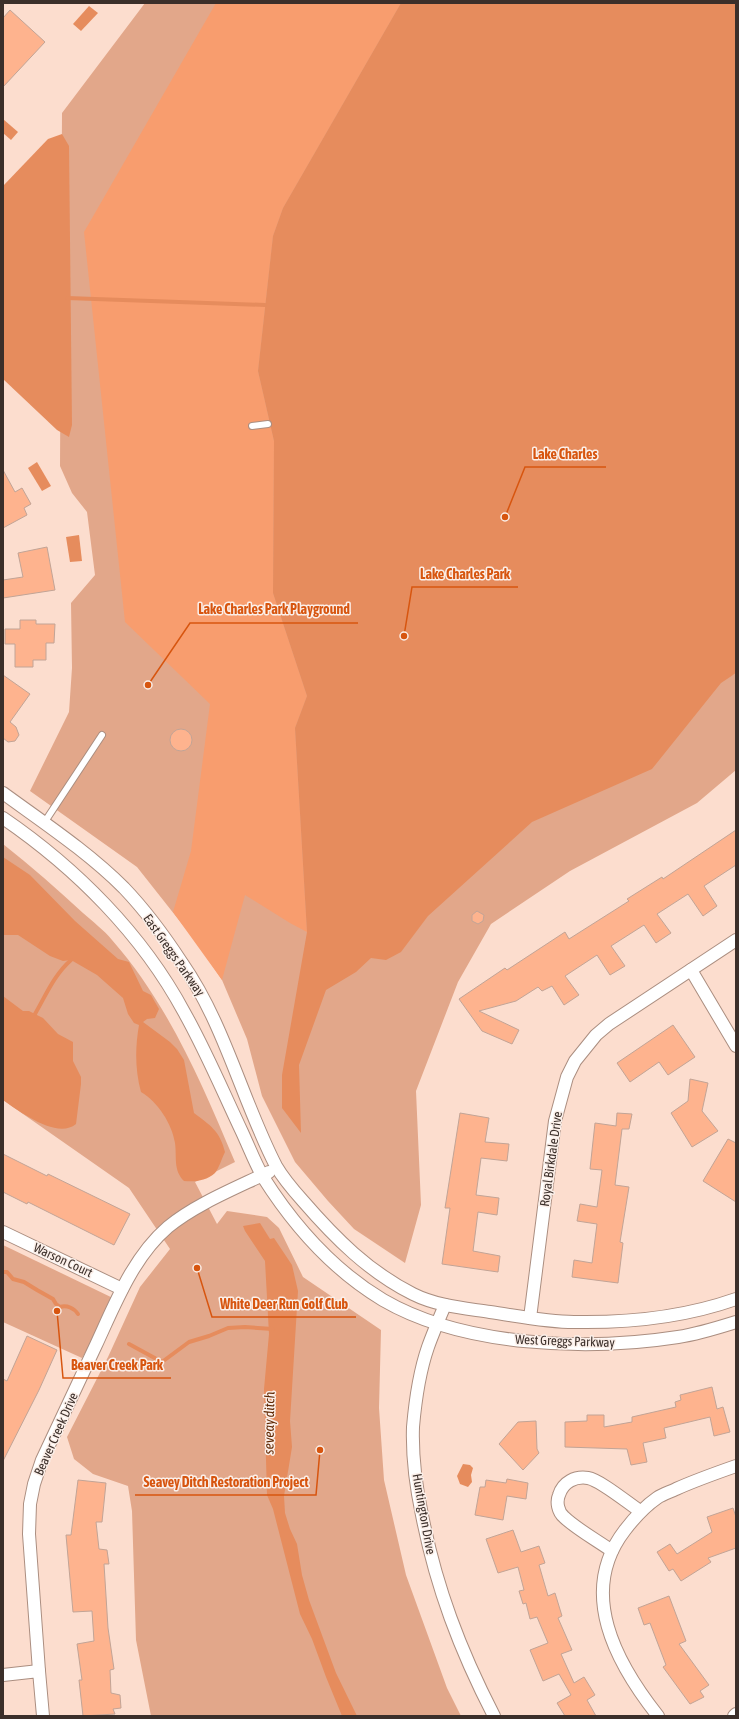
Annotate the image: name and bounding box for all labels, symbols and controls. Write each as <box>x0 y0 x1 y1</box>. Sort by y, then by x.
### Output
callout: Lake Charles <box>525 441 606 467</box>
text: Lake Charles <box>533 446 597 462</box>
callout: Lake Charles Park <box>412 561 518 587</box>
text: Lake Charles Park <box>420 566 511 582</box>
callout: Lake Charles Park Playground <box>190 597 358 623</box>
text: Lake Charles Park Playground <box>198 601 350 617</box>
street label: East Greggs Parkway <box>140 911 208 999</box>
street label: Royal Birkdale Drive <box>537 1110 565 1208</box>
street label: Warson Court <box>31 1240 95 1280</box>
callout: White Deer Run Golf Club <box>212 1291 356 1317</box>
text: White Deer Run Golf Club <box>219 1296 348 1312</box>
street label: West Greggs Parkway <box>515 1332 616 1350</box>
callout: Beaver Creek Park <box>63 1352 171 1378</box>
text: Beaver Creek Park <box>71 1357 164 1373</box>
street label: Beaver Creek Drive <box>31 1390 81 1478</box>
water label: seveay ditch <box>260 1391 278 1455</box>
callout: Seavey Ditch Restoration Project <box>135 1469 316 1495</box>
street label: Huntington Drive <box>410 1472 439 1556</box>
text: Seavey Ditch Restoration Project <box>143 1474 309 1490</box>

